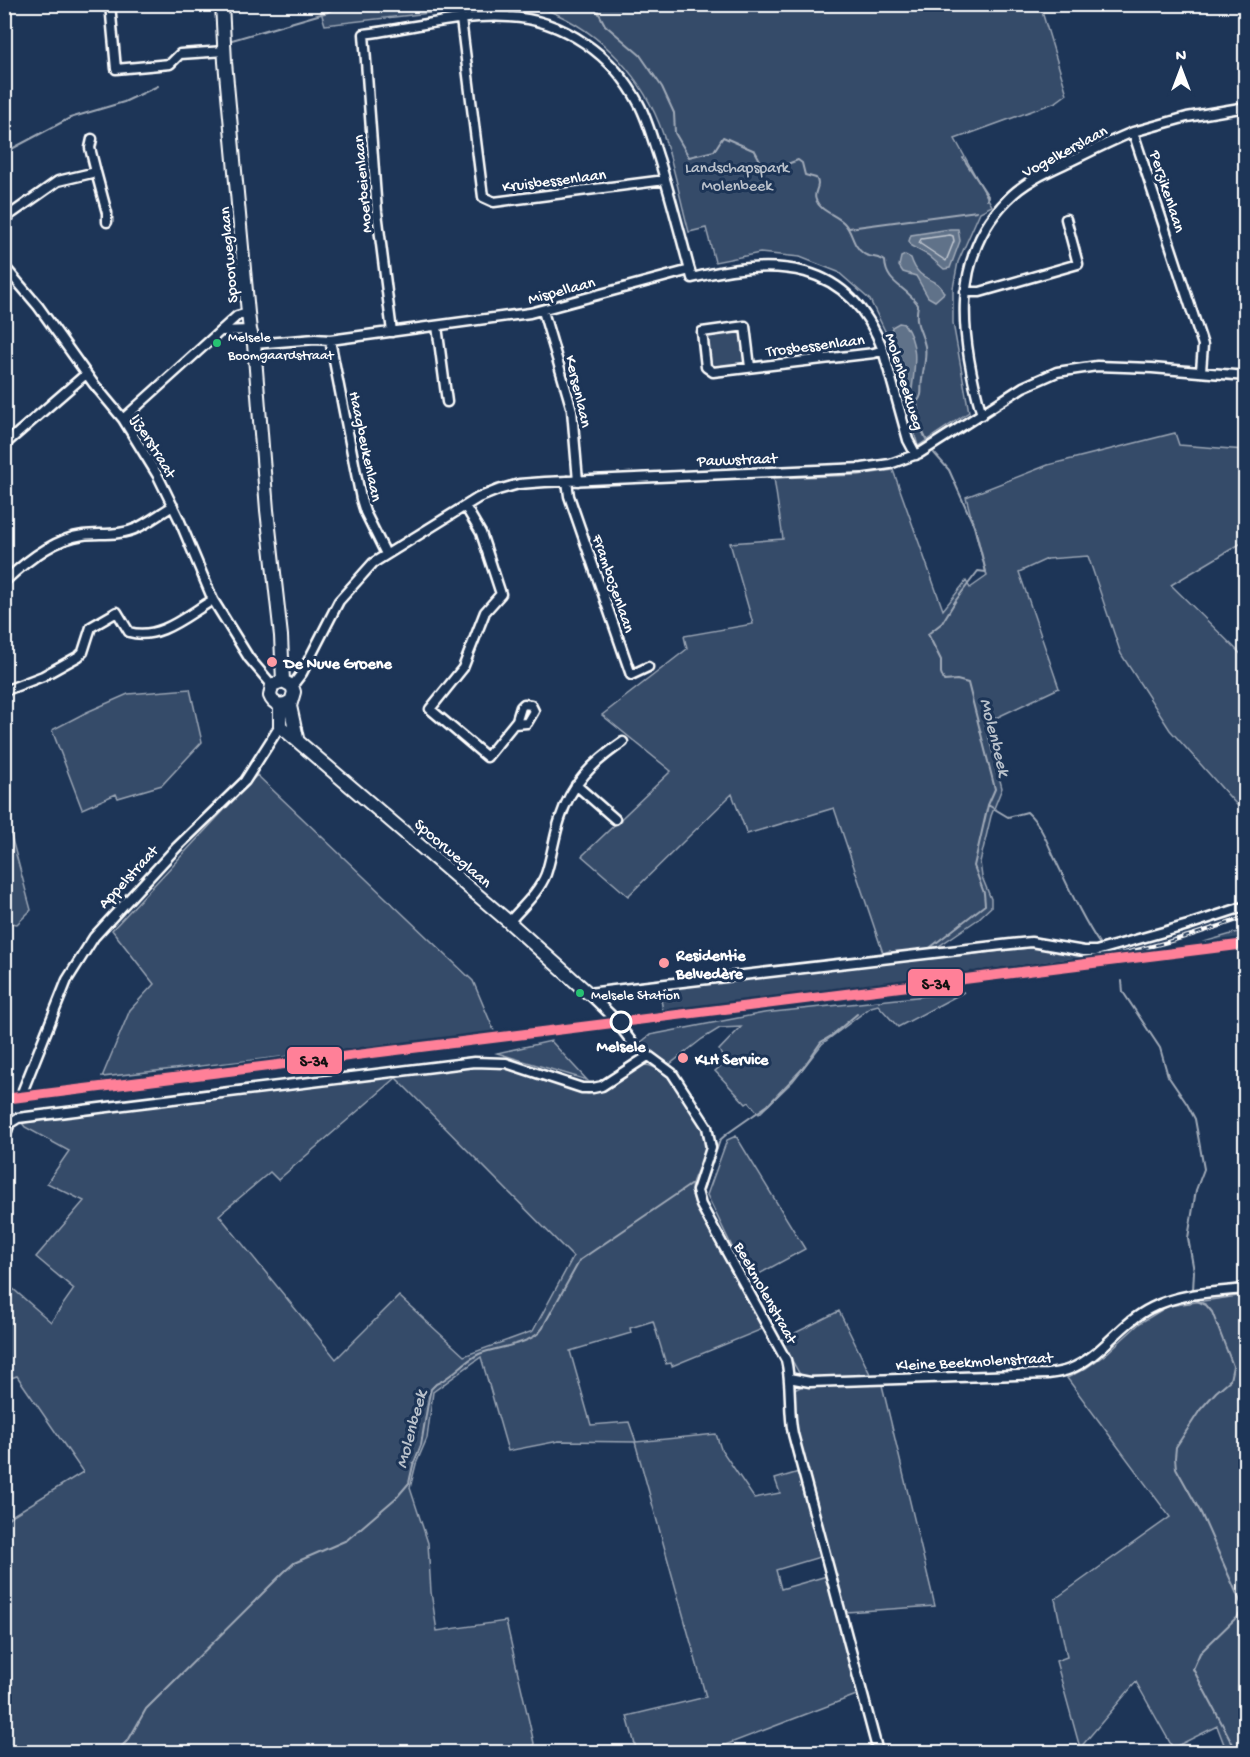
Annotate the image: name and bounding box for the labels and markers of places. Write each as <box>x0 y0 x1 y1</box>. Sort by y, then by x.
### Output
place label: Melsele Boomgaardstraat <box>227 330 335 365</box>
marker: Melsele Boomgaardstraat <box>211 337 223 349</box>
marker: De Nuve Groene <box>265 655 279 669</box>
place label: De Nuve Groene <box>282 656 392 675</box>
place label: Residentie Belvedère <box>675 948 746 985</box>
marker: Residentie Belvedère <box>657 956 671 970</box>
marker: Melsele Station <box>574 987 586 999</box>
place label: Melsele Station <box>591 988 680 1005</box>
marker: Melsele <box>610 1011 632 1033</box>
place label: Melsele <box>597 1039 646 1058</box>
marker: KLH Service <box>676 1051 690 1065</box>
place label: KLH Service <box>694 1052 769 1071</box>

